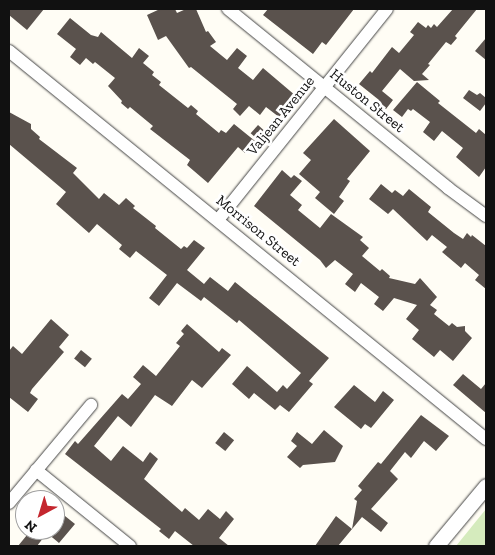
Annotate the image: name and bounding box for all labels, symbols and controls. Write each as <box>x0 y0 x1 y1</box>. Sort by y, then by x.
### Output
street label: Huston Street <box>326 65 408 137</box>
street label: Valjean Avenue <box>243 72 319 160</box>
street label: Morrison Street <box>212 192 304 270</box>
north arrow <box>15 490 65 540</box>
text: N <box>21 516 40 536</box>

